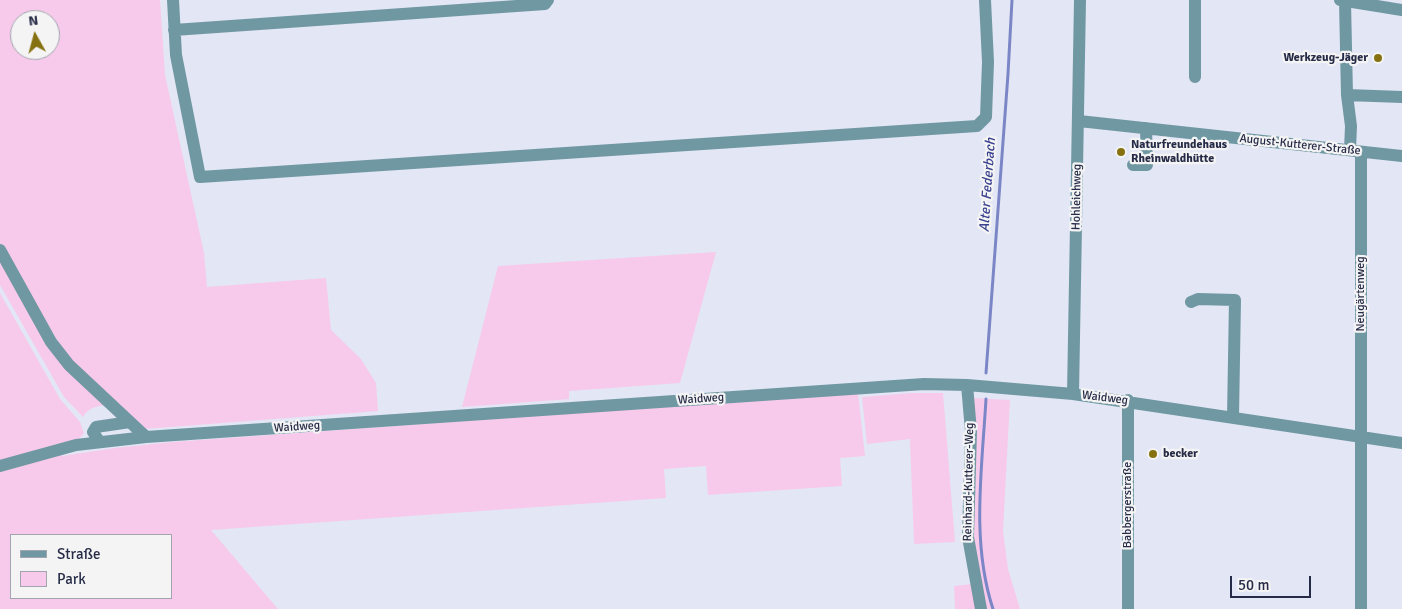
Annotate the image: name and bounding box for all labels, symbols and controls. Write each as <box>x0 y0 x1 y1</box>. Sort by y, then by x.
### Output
north arrow <box>10 10 60 60</box>
text: N <box>27 12 39 30</box>
place label: Werkzeug-Jäger <box>1283 51 1368 65</box>
marker: Werkzeug-Jäger <box>1372 52 1384 64</box>
street label: August-Kutterer-Straße <box>1239 131 1361 159</box>
water label: Alter Federbach <box>976 137 1000 233</box>
place label: Naturfreundehaus Rheinwaldhütte <box>1131 138 1227 166</box>
marker: Naturfreundehaus Rheinwaldhütte <box>1115 146 1127 158</box>
street label: Hohleichweg <box>1069 164 1085 230</box>
street label: Neugärtenweg <box>1354 256 1368 332</box>
street label: Waidweg <box>1081 388 1129 408</box>
street label: Waidweg <box>677 390 725 408</box>
street label: Waidweg <box>273 418 321 436</box>
street label: Reinhard-Kutterer-Weg <box>961 422 977 542</box>
place label: becker <box>1163 447 1198 461</box>
marker: becker <box>1147 448 1159 460</box>
street label: Babbergerstraße <box>1121 462 1135 548</box>
legend <box>10 534 172 599</box>
text: Straße <box>57 545 101 563</box>
scale bar <box>1232 566 1313 598</box>
text: Park <box>57 570 86 588</box>
text: 50 m <box>1238 576 1269 594</box>

